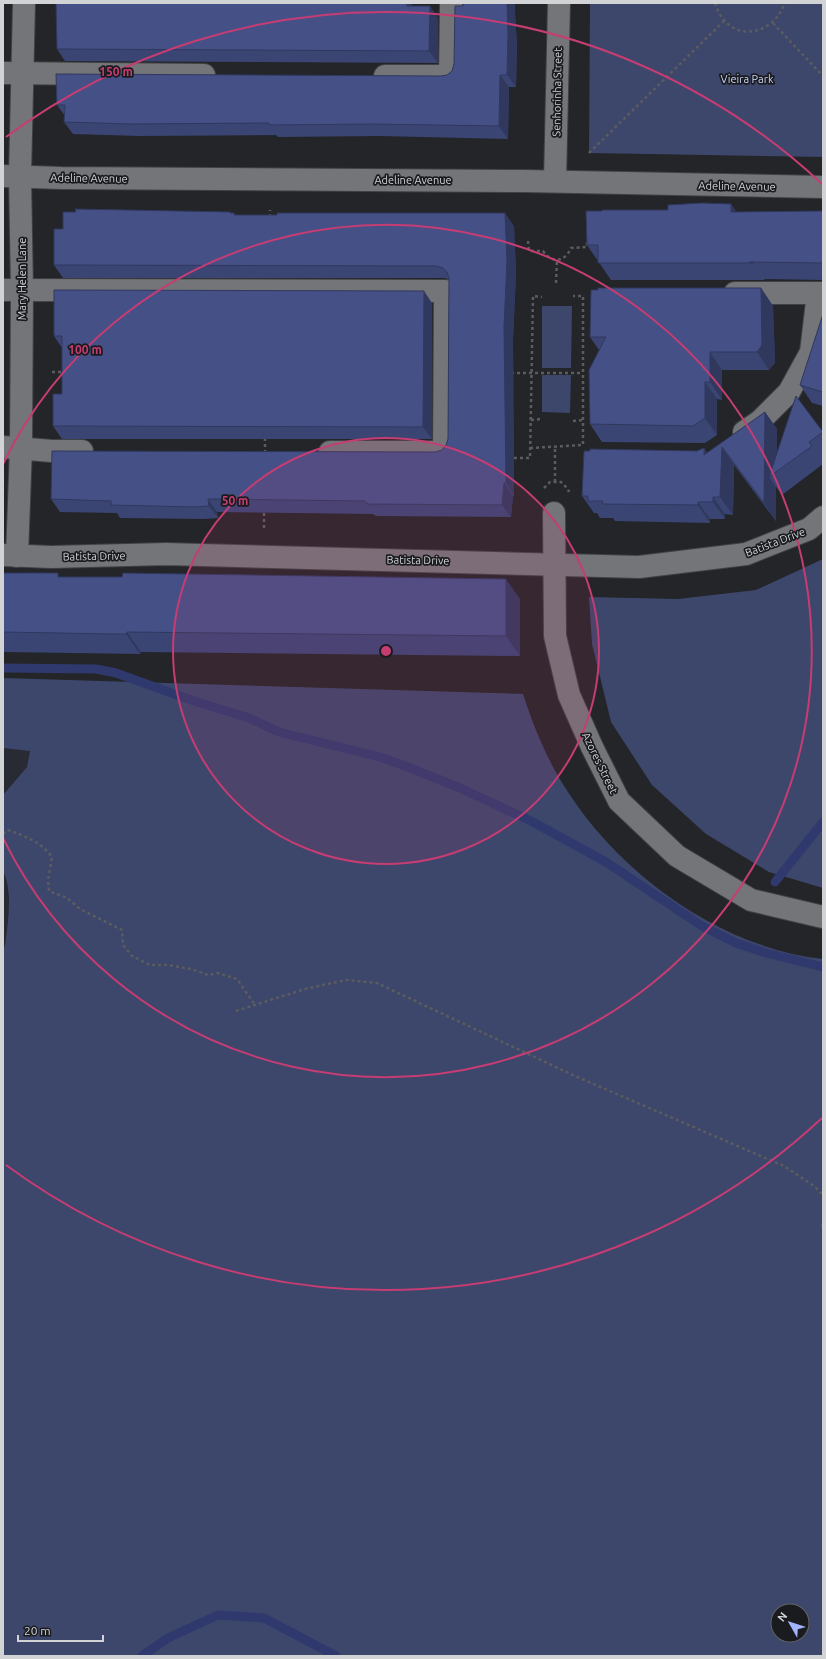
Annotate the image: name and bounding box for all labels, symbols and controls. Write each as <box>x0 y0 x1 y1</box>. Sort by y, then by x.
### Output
street label: Senhorinha Street <box>550 47 564 137</box>
text: 150 m <box>99 65 133 78</box>
park label: Vieira Park <box>721 73 774 85</box>
street label: Adeline Avenue <box>50 171 128 185</box>
street label: Adeline Avenue <box>374 174 452 186</box>
street label: Adeline Avenue <box>698 179 776 193</box>
street label: Mary Helen Lane <box>16 238 28 320</box>
text: 100 m <box>68 343 102 356</box>
text: 50 m <box>222 494 248 507</box>
street label: Batista Drive <box>743 525 807 559</box>
street label: Batista Drive <box>62 549 126 563</box>
street label: Batista Drive <box>386 553 450 567</box>
centre of rings <box>379 644 393 658</box>
street label: Azores Street <box>580 730 620 796</box>
north arrow <box>770 1603 810 1643</box>
text: N <box>775 1610 789 1624</box>
scale bar <box>18 1617 103 1643</box>
text: 20 m <box>24 1624 51 1637</box>

